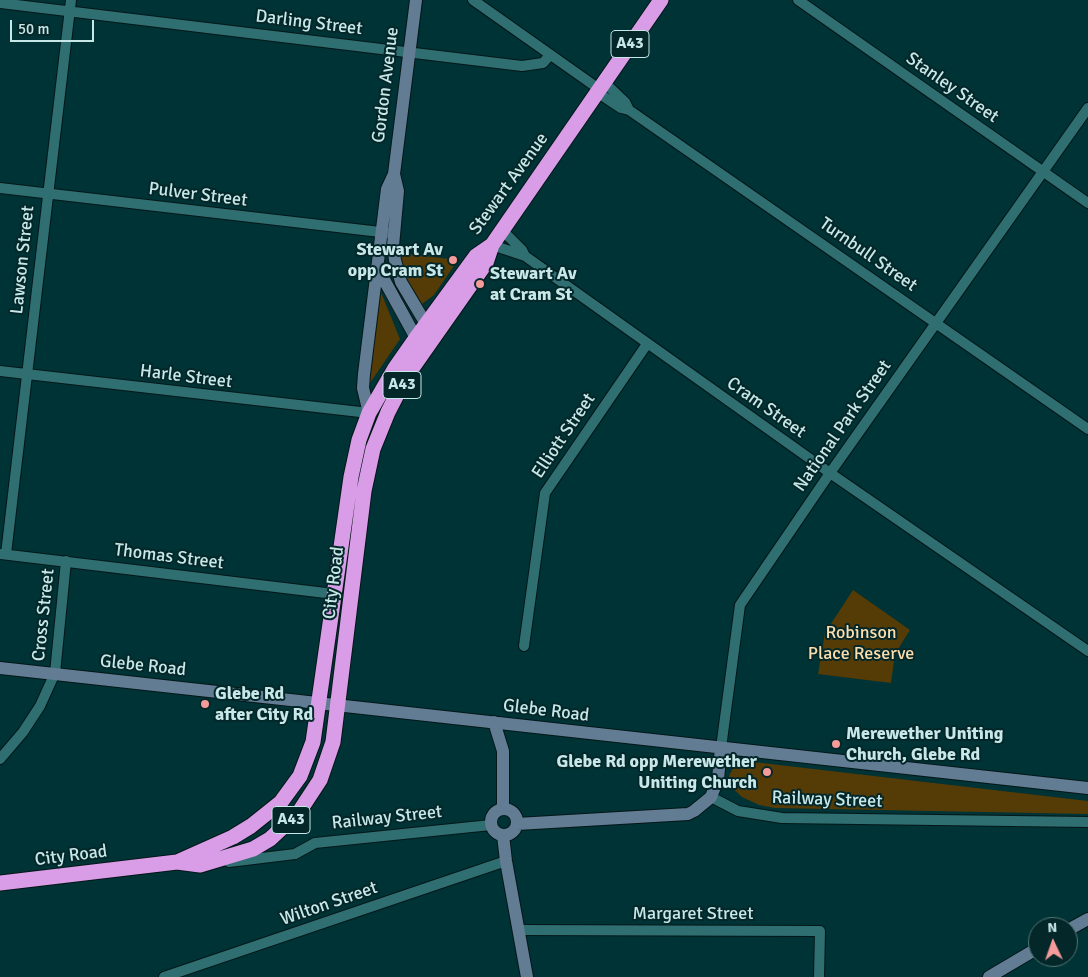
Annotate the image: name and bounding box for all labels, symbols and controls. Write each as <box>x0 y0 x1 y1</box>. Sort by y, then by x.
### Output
street label: Darling Street <box>254 6 364 40</box>
scale bar <box>12 10 96 42</box>
text: 50 m <box>18 20 49 38</box>
street label: Gordon Avenue <box>368 26 404 144</box>
road number: A43 <box>611 31 649 58</box>
street label: Stanley Street <box>901 48 1003 128</box>
street label: Stewart Avenue <box>465 129 553 239</box>
street label: Pulver Street <box>147 178 249 212</box>
street label: Lawson Street <box>7 205 39 315</box>
street label: Turnbull Street <box>815 213 921 297</box>
place label: Stewart Av opp Cram St <box>348 239 443 282</box>
marker: Stewart Av opp Cram St <box>447 254 459 266</box>
place label: Stewart Av at Cram St <box>490 263 577 306</box>
marker: Stewart Av at Cram St <box>474 278 486 290</box>
street label: National Park Street <box>790 356 896 496</box>
street label: Harle Street <box>139 361 233 393</box>
road number: A43 <box>383 372 421 398</box>
street label: Cram Street <box>722 373 810 443</box>
street label: Elliott Street <box>528 389 600 483</box>
street label: Thomas Street <box>113 540 225 574</box>
street label: City Road <box>319 545 349 621</box>
street label: Cross Street <box>28 568 60 662</box>
park label: Robinson Place Reserve <box>808 622 914 664</box>
street label: Glebe Road <box>99 651 187 681</box>
place label: Glebe Rd after City Rd <box>215 683 313 726</box>
street label: Glebe Road <box>502 695 590 727</box>
marker: Glebe Rd after City Rd <box>199 698 211 710</box>
place label: Merewether Uniting Church, Glebe Rd <box>846 723 1003 766</box>
marker: Merewether Uniting Church, Glebe Rd <box>830 738 842 750</box>
place label: Glebe Rd opp Merewether Uniting Church <box>556 751 757 794</box>
marker: Glebe Rd opp Merewether Uniting Church <box>761 766 773 778</box>
street label: Railway Street <box>771 787 883 813</box>
street label: Railway Street <box>331 801 443 835</box>
road number: A43 <box>272 806 310 834</box>
street label: City Road <box>33 841 109 871</box>
street label: Wilton Street <box>278 877 380 931</box>
street label: Margaret Street <box>632 903 754 925</box>
north arrow <box>1028 917 1078 967</box>
text: N <box>1047 919 1058 936</box>

